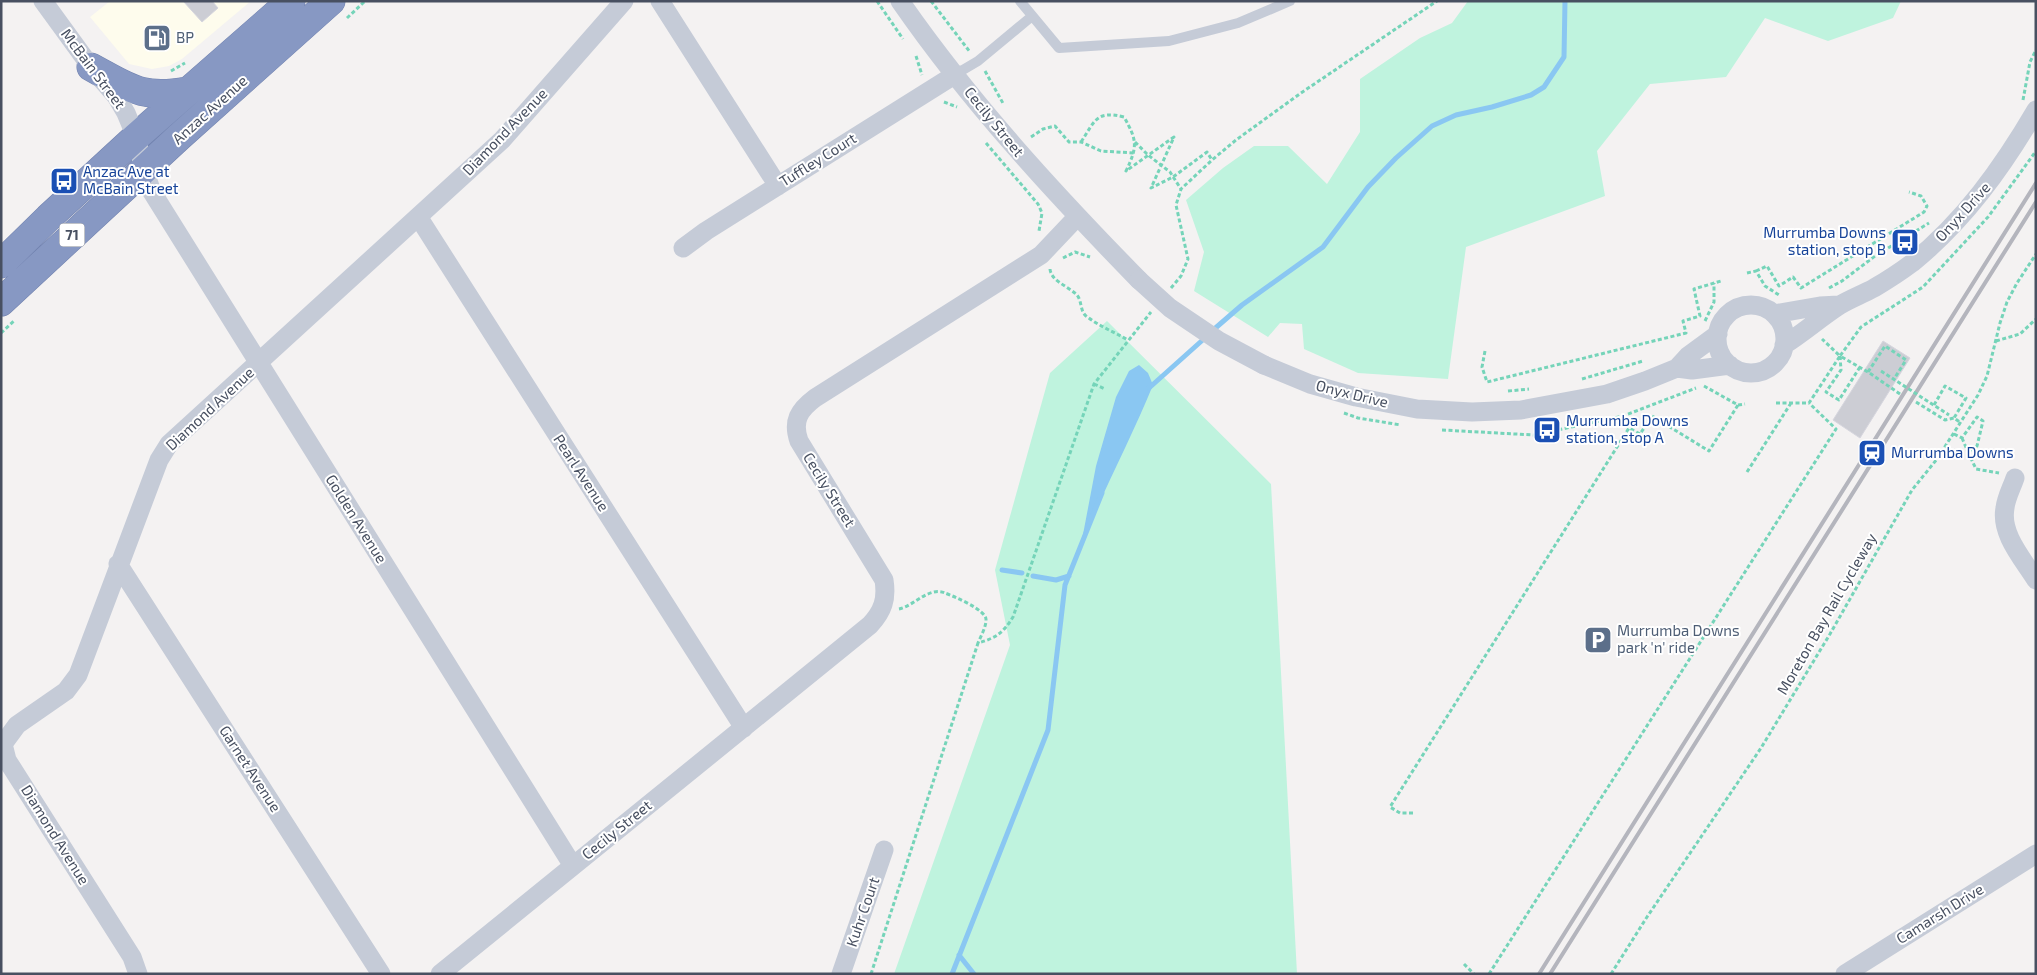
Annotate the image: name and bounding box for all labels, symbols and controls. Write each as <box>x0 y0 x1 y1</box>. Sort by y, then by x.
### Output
fuel station icon: BP <box>142 23 172 53</box>
street label: McBain Street <box>58 25 130 112</box>
place label: BP <box>176 28 194 46</box>
street label: Anzac Avenue <box>168 71 250 148</box>
street label: Cecily Street <box>961 83 1029 160</box>
street label: Diamond Avenue <box>458 84 550 179</box>
street label: Tuffley Court <box>776 128 859 190</box>
place label: Anzac Ave at McBain Street <box>83 162 179 197</box>
bus stop icon: Anzac Ave at McBain Street <box>49 166 79 196</box>
street label: Onyx Drive <box>1931 178 1994 245</box>
place label: Murrumba Downs station, stop B <box>1763 223 1886 258</box>
road number: 71 <box>60 224 84 246</box>
bus stop icon: Murrumba Downs station, stop B <box>1890 227 1920 257</box>
street label: Diamond Avenue <box>161 363 257 454</box>
street label: Onyx Drive <box>1314 375 1390 411</box>
place label: Murrumba Downs station, stop A <box>1566 411 1689 446</box>
bus stop icon: Murrumba Downs station, stop A <box>1532 415 1562 445</box>
street label: Pearl Avenue <box>550 430 613 514</box>
station icon: Murrumba Downs <box>1857 438 1887 468</box>
place label: Murrumba Downs <box>1891 443 2014 461</box>
street label: Cecily Street <box>800 449 860 530</box>
street label: Golden Avenue <box>322 471 391 566</box>
street label: Moreton Bay Rail Cycleway <box>1772 529 1880 697</box>
place label: Murrumba Downs park 'n' ride <box>1617 621 1740 656</box>
parking icon: Murrumba Downs park 'n' ride <box>1583 625 1613 655</box>
street label: Garnet Avenue <box>216 722 285 815</box>
street label: Diamond Avenue <box>18 781 94 888</box>
street label: Cecily Street <box>578 795 655 863</box>
street label: Kuhr Court <box>842 874 882 949</box>
street label: Camarsh Drive <box>1893 879 1986 947</box>

